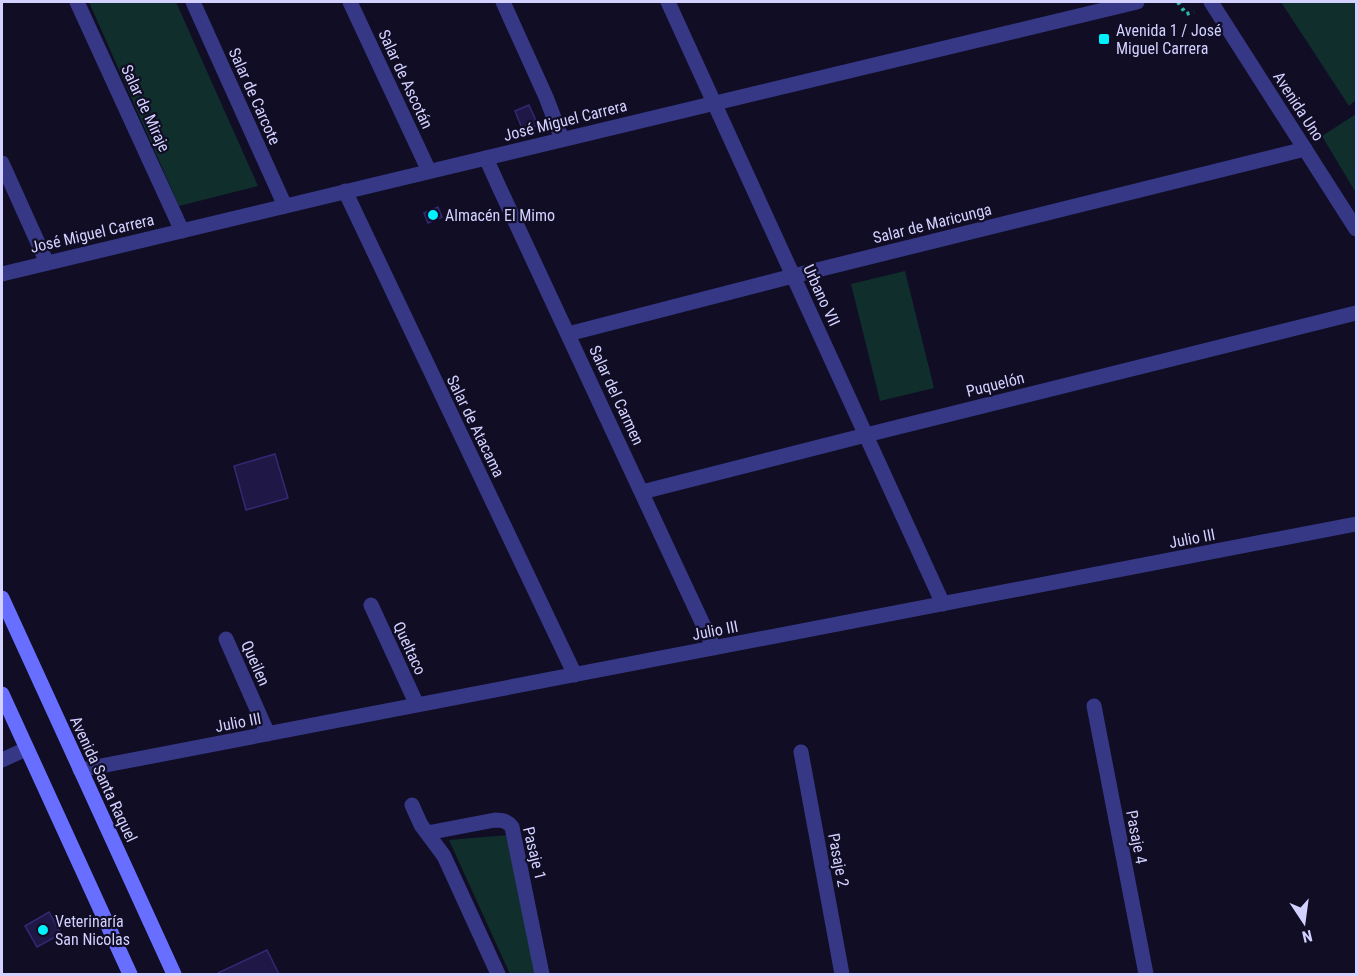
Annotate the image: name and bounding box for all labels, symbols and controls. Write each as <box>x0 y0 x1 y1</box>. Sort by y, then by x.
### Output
place label: Avenida 1 / José Miguel Carrera <box>1116 21 1222 58</box>
street label: Salar de Ascotán <box>374 27 437 132</box>
marker: Avenida 1 / José Miguel Carrera <box>1097 32 1111 46</box>
street label: Salar de Carcote <box>225 45 284 148</box>
street label: Salar de Miraje <box>117 62 174 155</box>
street label: Avenida Uno <box>1269 68 1328 144</box>
street label: José Miguel Carrera <box>501 96 629 145</box>
street label: Salar de Maricunga <box>871 200 993 247</box>
place label: Almacén El Mimo <box>445 206 555 225</box>
marker: Almacén El Mimo <box>426 208 440 222</box>
street label: José Miguel Carrera <box>28 210 156 257</box>
street label: Urbano VII <box>799 261 844 329</box>
street label: Salar del Carmen <box>585 342 648 448</box>
street label: Puquelón <box>964 368 1026 401</box>
street label: Salar de Atacama <box>443 372 508 480</box>
street label: Julio III <box>1167 525 1217 552</box>
street label: Julio III <box>690 617 740 644</box>
street label: Queltaco <box>389 619 430 678</box>
street label: Queilen <box>237 638 274 689</box>
street label: Julio III <box>213 709 263 736</box>
street label: Avenida Santa Raquel <box>66 713 141 845</box>
street label: Pasaje 4 <box>1122 809 1151 866</box>
street label: Pasaje 1 <box>519 825 550 882</box>
street label: Pasaje 2 <box>824 832 853 889</box>
north arrow <box>1274 892 1334 952</box>
place label: Veterinaría San Nicolas <box>55 912 130 949</box>
marker: Veterinaría San Nicolas <box>36 923 50 937</box>
text: N <box>1300 926 1314 946</box>

